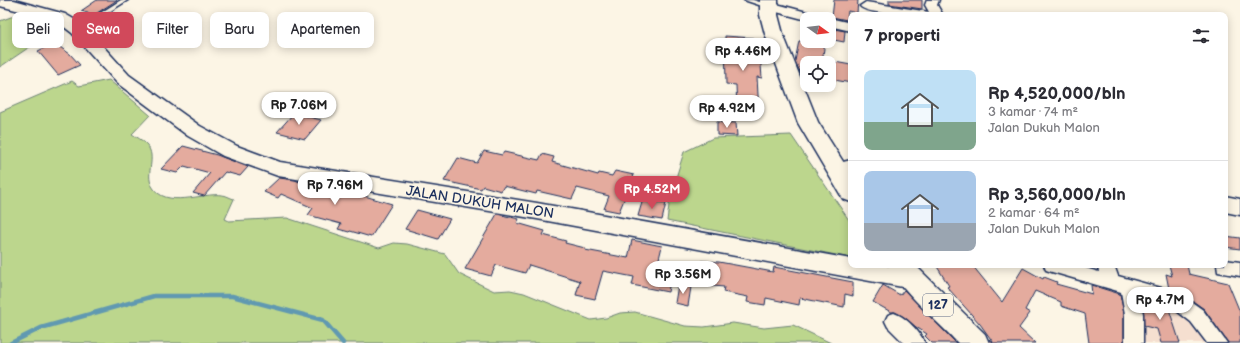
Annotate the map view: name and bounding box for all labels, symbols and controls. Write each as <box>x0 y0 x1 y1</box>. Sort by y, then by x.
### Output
chip: Beli <box>12 12 64 48</box>
chip: Sewa <box>72 12 134 48</box>
chip: Filter <box>142 12 202 48</box>
chip: Baru <box>210 12 269 48</box>
chip: Apartemen <box>277 12 374 48</box>
north arrow <box>800 12 836 48</box>
map controls <box>800 12 836 92</box>
icon: filters <box>1190 25 1212 47</box>
text: 7 properti <box>864 26 940 46</box>
pin: Rp 4.46M <box>702 38 784 72</box>
text: Rp 4.46M <box>714 43 772 59</box>
button: locate <box>800 56 836 92</box>
text: Rp 4,520,000/bln <box>988 84 1125 104</box>
icon: home <box>896 86 944 134</box>
pin: Rp 7.06M <box>258 92 340 126</box>
pin: Rp 4.92M <box>686 95 768 129</box>
text: Rp 7.06M <box>270 97 328 113</box>
text: Rp 4.92M <box>698 100 756 116</box>
text: 3 kamar · 74 m² <box>988 104 1078 120</box>
text: Jalan Dukuh Malon <box>988 120 1100 136</box>
pin: Rp 7.96M <box>294 172 376 206</box>
pin: Rp 4.52M <box>611 176 693 210</box>
text: Rp 7.96M <box>307 177 363 193</box>
text: Rp 4.52M <box>624 181 680 197</box>
street label: JALAN DUKUH MALON <box>405 182 555 222</box>
text: Rp 3,560,000/bln <box>988 185 1126 205</box>
icon: home <box>896 187 944 235</box>
text: 2 kamar · 64 m² <box>988 205 1080 221</box>
text: Jalan Dukuh Malon <box>988 221 1100 237</box>
pin: Rp 3.56M <box>642 261 724 295</box>
text: Rp 3.56M <box>655 266 711 282</box>
pin: Rp 4.7M <box>1123 287 1197 321</box>
text: Rp 4.7M <box>1136 292 1184 308</box>
road number: 127 <box>923 294 953 316</box>

